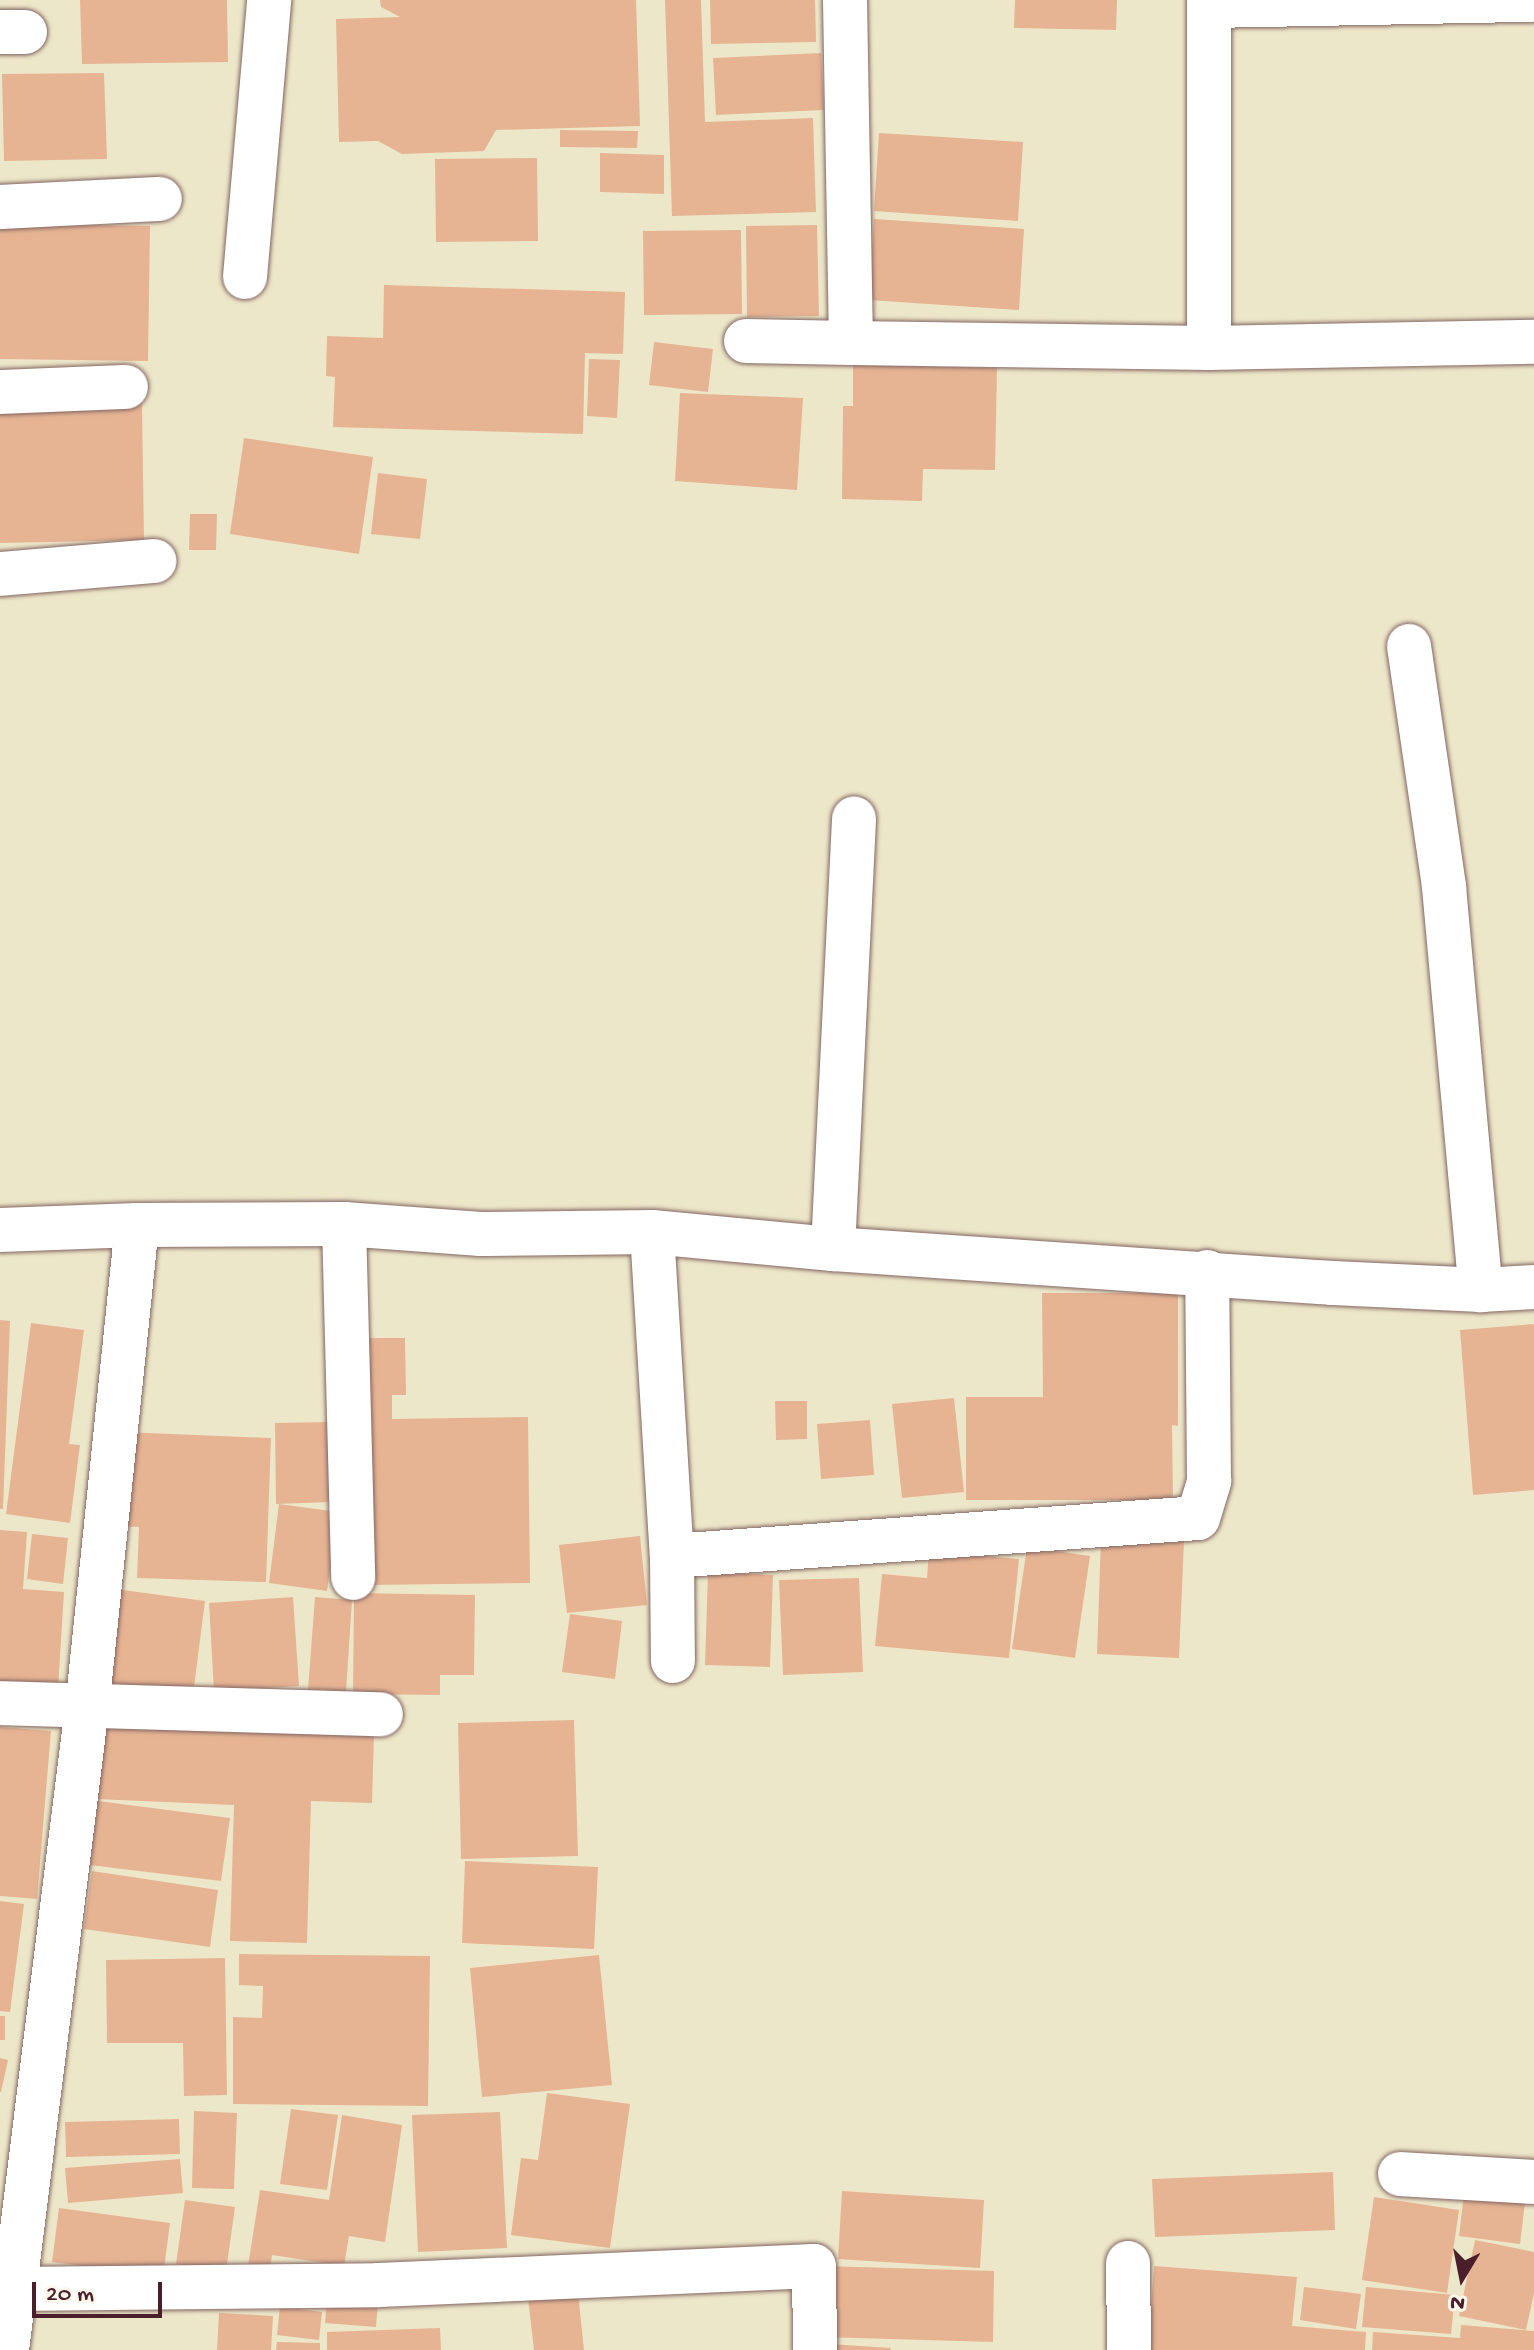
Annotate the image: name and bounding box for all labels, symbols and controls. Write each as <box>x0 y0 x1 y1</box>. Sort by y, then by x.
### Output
north arrow <box>1422 2238 1502 2318</box>
scale bar <box>36 2266 166 2316</box>
text: 20 m <box>46 2281 94 2310</box>
text: N <box>1448 2288 1467 2316</box>

